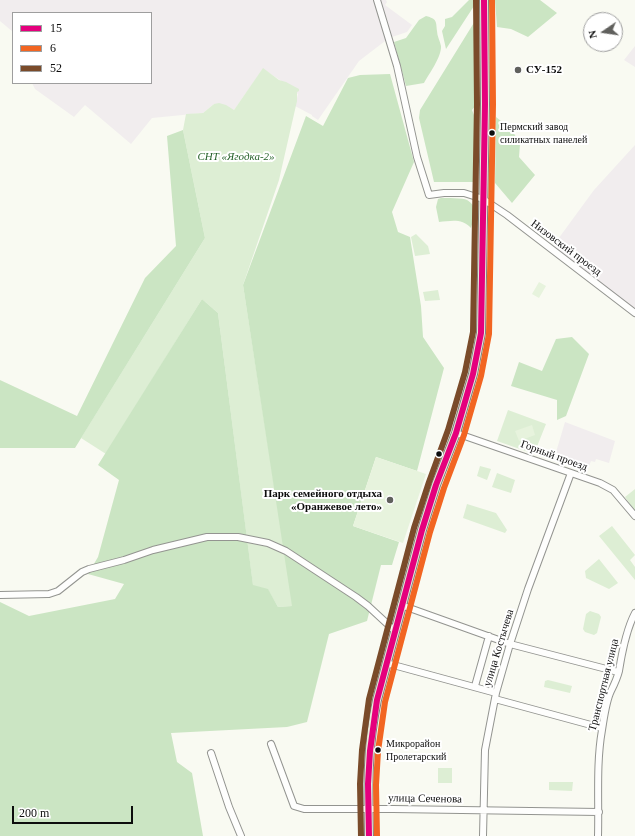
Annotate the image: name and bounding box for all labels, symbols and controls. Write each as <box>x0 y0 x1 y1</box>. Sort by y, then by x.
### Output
legend <box>12 12 152 84</box>
north arrow <box>583 12 623 52</box>
text: 15 <box>50 21 62 35</box>
text: N <box>586 29 599 40</box>
text: 6 <box>50 41 56 55</box>
text: 52 <box>50 61 62 75</box>
place label: СУ-152 <box>526 63 562 77</box>
marker: СУ-152 <box>513 65 523 75</box>
place label: Пермский завод силикатных панелей <box>500 121 587 144</box>
marker: Пермский завод силикатных панелей <box>487 128 497 138</box>
park label: СНТ «Ягодка-2» <box>197 150 275 164</box>
street label: Низовский проезд <box>528 217 604 279</box>
street label: Горный проезд <box>519 438 589 474</box>
unlabelled marker <box>434 449 444 459</box>
place label: Парк семейного отдыха «Оранжевое лето» <box>264 487 382 513</box>
marker: Парк семейного отдыха «Оранжевое лето» <box>385 495 395 505</box>
street label: улица Костычева <box>481 608 517 688</box>
street label: Транспортная улица <box>586 637 622 733</box>
place label: Микрорайон Пролетарский <box>386 738 446 762</box>
marker: Микрорайон Пролетарский <box>373 745 383 755</box>
street label: улица Сеченова <box>388 792 462 806</box>
scale bar <box>14 798 135 824</box>
text: 200 m <box>19 806 49 820</box>

